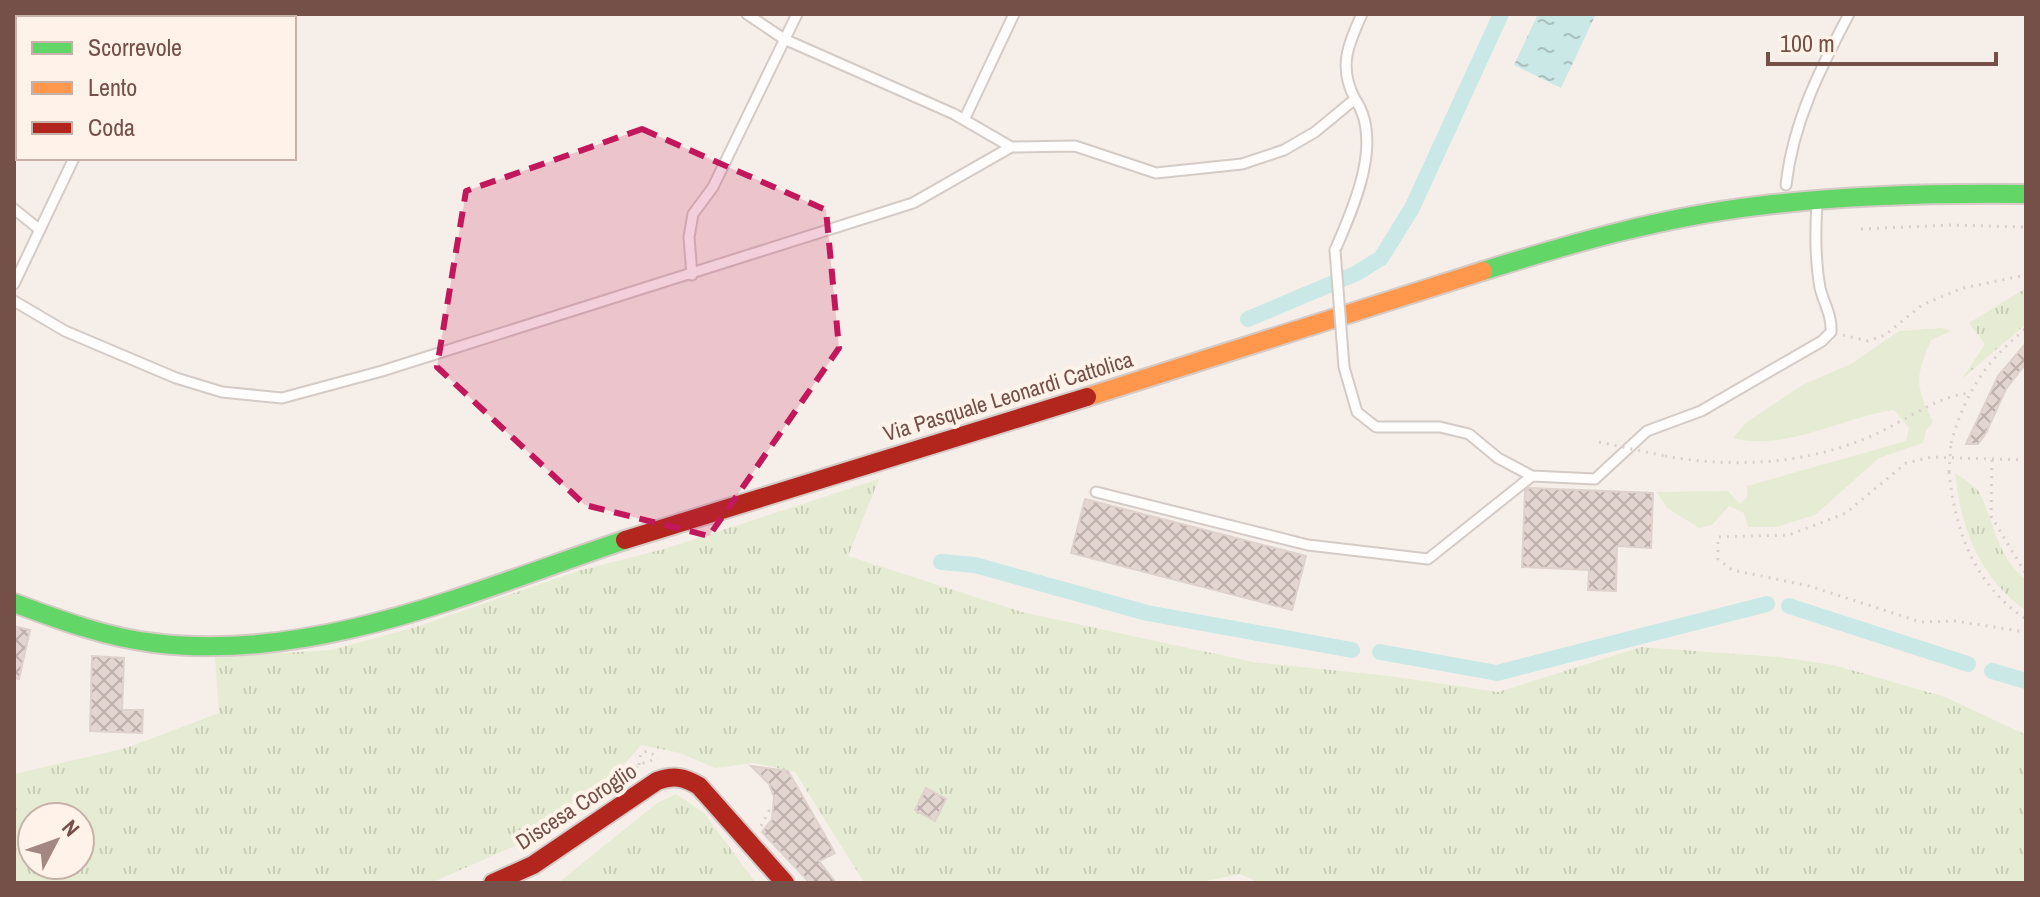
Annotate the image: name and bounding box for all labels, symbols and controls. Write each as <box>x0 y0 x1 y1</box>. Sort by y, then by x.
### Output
legend <box>16 16 296 160</box>
scale bar <box>1768 16 1996 66</box>
text: 100 m <box>1780 27 1835 59</box>
text: Scorrevole <box>88 31 182 63</box>
text: Lento <box>88 71 137 103</box>
text: Coda <box>88 111 135 143</box>
street label: Via Pasquale Leonardi Cattolica <box>880 344 1136 448</box>
street label: Discesa Coroglio <box>510 756 642 856</box>
north arrow <box>16 801 96 881</box>
text: N <box>55 813 87 843</box>

